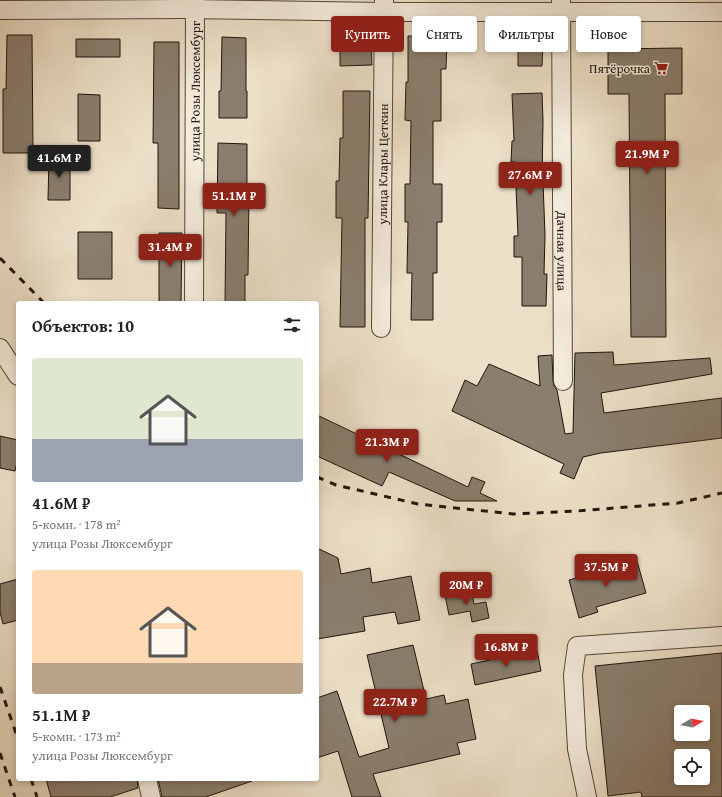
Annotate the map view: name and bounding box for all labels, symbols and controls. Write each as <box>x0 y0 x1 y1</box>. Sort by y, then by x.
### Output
chip: Купить <box>331 16 404 52</box>
chip: Снять <box>412 16 477 52</box>
chip: Фильтры <box>485 16 568 52</box>
chip: Новое <box>576 16 641 52</box>
street label: улица Розы Люксембург <box>185 20 205 162</box>
place label: Пятёрочка <box>589 59 651 78</box>
supermarket icon: Пятёрочка <box>653 60 669 76</box>
street label: улица Клары Цеткин <box>373 103 393 226</box>
pin: 21.9M ₽ <box>610 141 684 175</box>
text: 21.9M ₽ <box>625 144 669 163</box>
pin: 41.6M ₽ <box>22 145 96 179</box>
text: 41.6M ₽ <box>37 148 81 167</box>
pin: 27.6M ₽ <box>493 162 567 196</box>
text: 27.6M ₽ <box>508 165 552 184</box>
pin: 51.1M ₽ <box>197 183 271 217</box>
text: 51.1M ₽ <box>212 186 256 205</box>
street label: Дачная улица <box>552 210 572 292</box>
pin: 31.4M ₽ <box>133 234 207 268</box>
text: 31.4M ₽ <box>148 237 192 256</box>
text: Объектов: 10 <box>32 313 134 338</box>
icon: filters <box>281 314 303 336</box>
icon: home <box>132 384 204 456</box>
pin: 21.3M ₽ <box>350 429 424 463</box>
text: 21.3M ₽ <box>365 432 409 451</box>
text: 41.6M ₽ <box>32 490 90 515</box>
text: 5-комн. · 178 m² <box>32 515 121 534</box>
text: улица Розы Люксембург <box>32 534 173 553</box>
pin: 37.5M ₽ <box>569 554 643 588</box>
text: 37.5M ₽ <box>584 557 628 576</box>
pin: 20M ₽ <box>438 572 494 606</box>
text: 20M ₽ <box>449 575 483 594</box>
icon: home <box>132 596 204 668</box>
pin: 16.8M ₽ <box>469 634 543 668</box>
text: 16.8M ₽ <box>484 637 528 656</box>
pin: 22.7M ₽ <box>358 689 432 723</box>
text: 22.7M ₽ <box>373 692 417 711</box>
text: 51.1M ₽ <box>32 702 90 727</box>
north arrow <box>674 705 710 741</box>
map controls <box>674 705 710 785</box>
text: 5-комн. · 173 m² <box>32 727 121 746</box>
text: улица Розы Люксембург <box>32 746 173 765</box>
button: locate <box>674 749 710 785</box>

